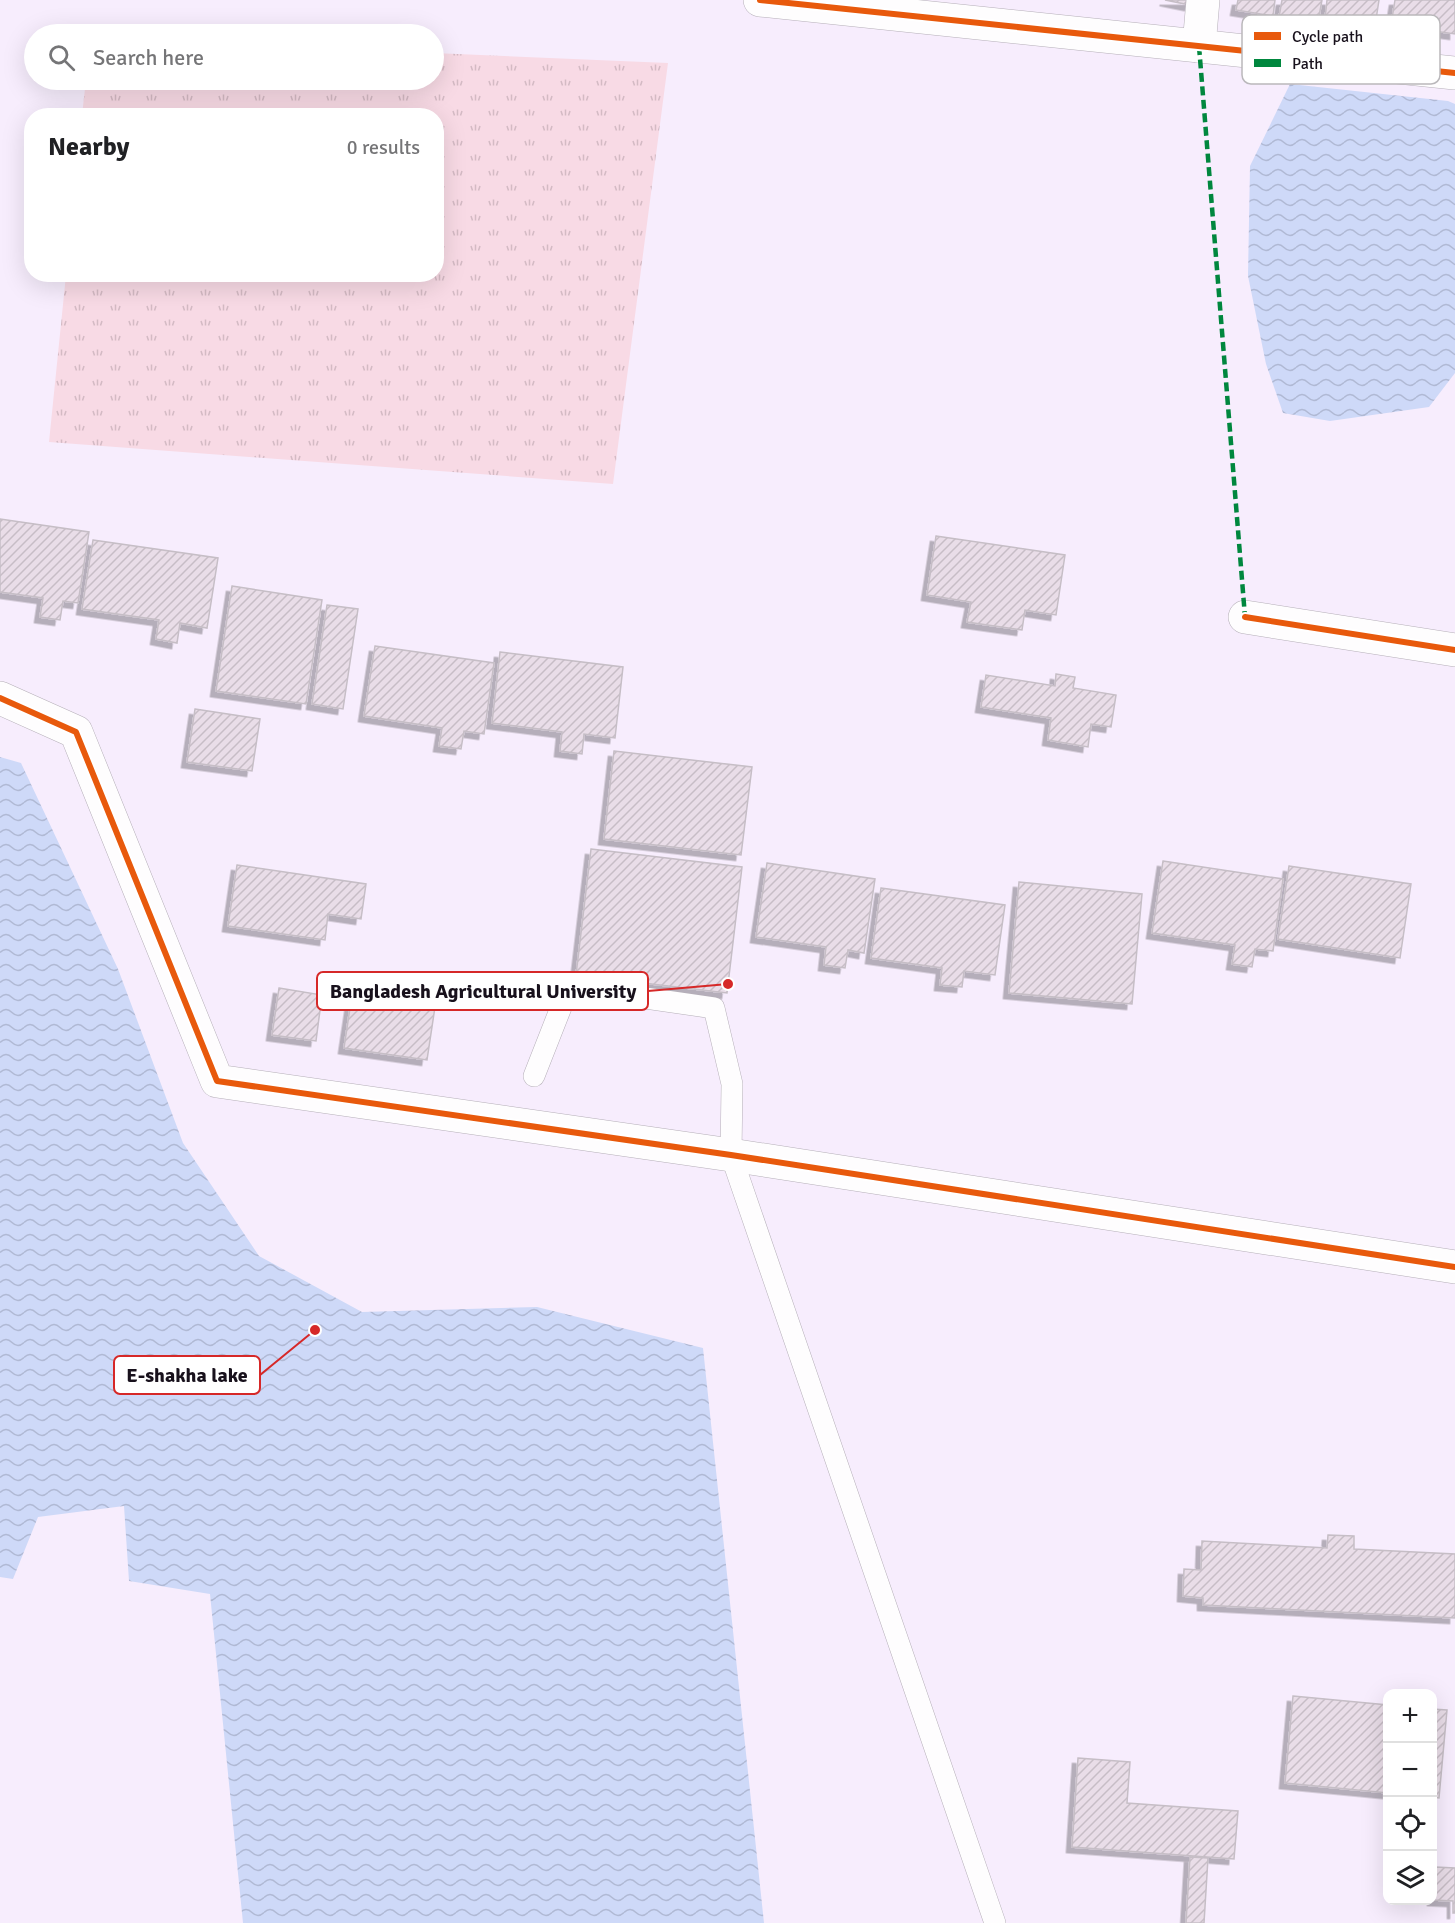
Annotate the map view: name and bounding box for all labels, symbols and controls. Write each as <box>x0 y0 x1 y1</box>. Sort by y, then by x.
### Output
legend <box>1242 15 1440 84</box>
search box <box>24 24 444 90</box>
text: Cycle path <box>1292 27 1363 47</box>
icon: search <box>45 41 78 74</box>
text: Search here <box>93 44 204 71</box>
text: Path <box>1292 54 1323 74</box>
text: Nearby <box>48 131 129 163</box>
text: 0 results <box>347 135 420 160</box>
callout: Bangladesh Agricultural University <box>317 972 648 1010</box>
text: Bangladesh Agricultural University <box>330 979 636 1004</box>
callout: E-shakha lake <box>114 1356 260 1394</box>
text: E-shakha lake <box>126 1363 248 1388</box>
map controls <box>1383 1689 1437 1905</box>
button: + <box>1383 1689 1437 1743</box>
button: − <box>1383 1743 1437 1797</box>
button: locate <box>1383 1797 1437 1851</box>
button: layers <box>1383 1851 1437 1905</box>

